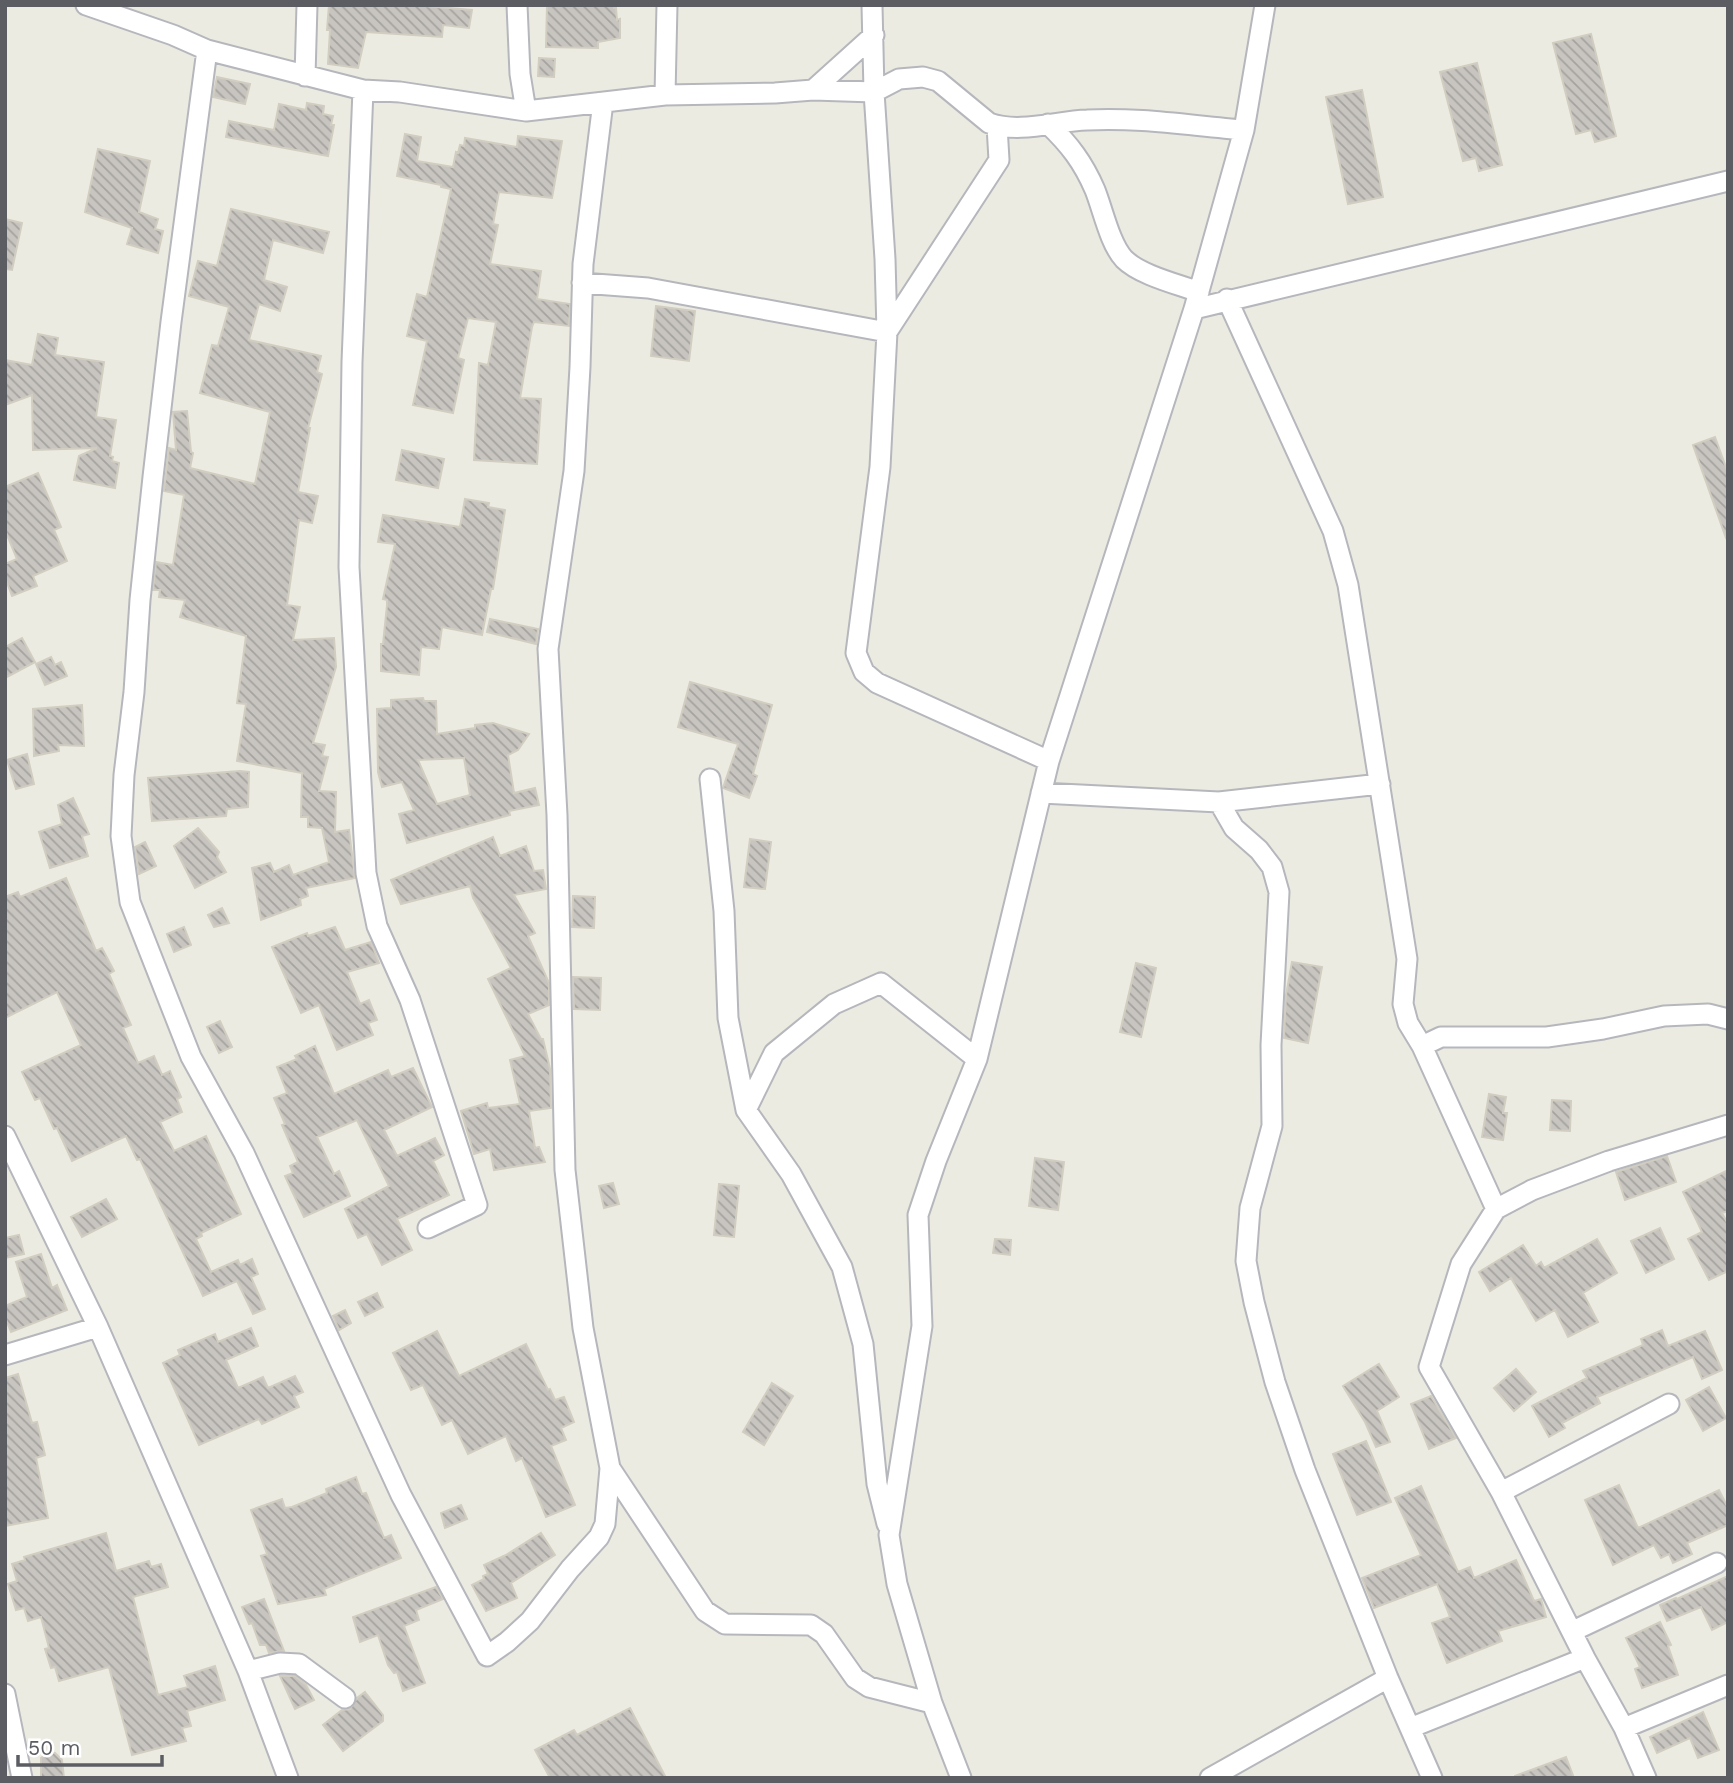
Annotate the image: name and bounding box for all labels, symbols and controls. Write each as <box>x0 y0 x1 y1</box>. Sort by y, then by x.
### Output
scale bar <box>18 1724 161 1768</box>
text: 50 m <box>28 1735 80 1760</box>

